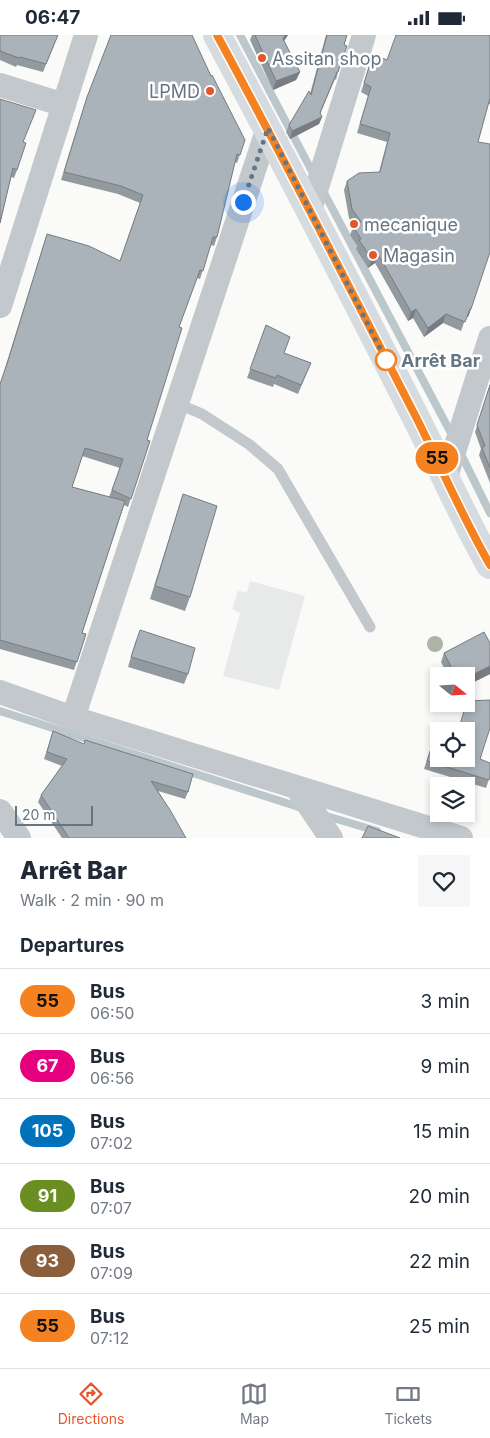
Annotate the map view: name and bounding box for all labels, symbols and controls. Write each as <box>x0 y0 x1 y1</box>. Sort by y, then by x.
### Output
text: 06:47 <box>25 6 80 29</box>
place label: Assitan shop <box>272 48 382 69</box>
marker: Assitan shop <box>256 52 268 64</box>
place label: LPMD <box>149 81 200 102</box>
marker: LPMD <box>204 85 216 97</box>
your location <box>231 190 256 215</box>
place label: mecanique <box>364 214 458 235</box>
marker: mecanique <box>348 218 360 230</box>
place label: Magasin <box>383 245 455 266</box>
marker: Magasin <box>367 249 379 261</box>
marker: Arrêt Bar <box>375 349 397 371</box>
place label: Arrêt Bar <box>401 350 480 371</box>
line badge: 55 <box>414 442 460 474</box>
text: 55 <box>425 447 449 468</box>
north arrow <box>430 667 475 713</box>
map controls <box>430 667 475 822</box>
button: locate <box>430 722 475 767</box>
button: layers <box>430 777 475 822</box>
scale bar <box>15 803 92 826</box>
text: 20 m <box>22 806 56 823</box>
button: heart <box>418 855 470 907</box>
text: Arrêt Bar <box>20 856 127 885</box>
text: Walk · 2 min · 90 m <box>20 890 164 910</box>
text: Departures <box>20 934 124 957</box>
text: Bus <box>90 980 125 1003</box>
text: 55 <box>36 990 59 1011</box>
text: 3 min <box>420 990 470 1013</box>
text: 06:50 <box>90 1003 134 1023</box>
text: Bus <box>90 1045 125 1068</box>
text: 67 <box>36 1055 59 1076</box>
text: 9 min <box>420 1055 470 1078</box>
text: 06:56 <box>90 1068 134 1088</box>
text: Bus <box>90 1110 125 1133</box>
text: 105 <box>32 1120 63 1141</box>
text: 15 min <box>413 1120 470 1143</box>
text: 07:02 <box>90 1133 133 1153</box>
text: Bus <box>90 1175 125 1198</box>
text: 91 <box>38 1185 57 1206</box>
text: 20 min <box>409 1185 470 1208</box>
text: 07:07 <box>90 1198 132 1218</box>
text: Bus <box>90 1240 125 1263</box>
text: 93 <box>36 1250 59 1271</box>
text: 22 min <box>409 1250 470 1273</box>
text: 07:09 <box>90 1263 133 1283</box>
text: Bus <box>90 1305 125 1328</box>
text: 55 <box>36 1315 59 1336</box>
text: 25 min <box>409 1315 470 1338</box>
text: 07:12 <box>90 1328 129 1348</box>
tab: Directions <box>58 1380 124 1427</box>
tab: Map <box>240 1380 269 1427</box>
tab: Tickets <box>384 1380 432 1427</box>

